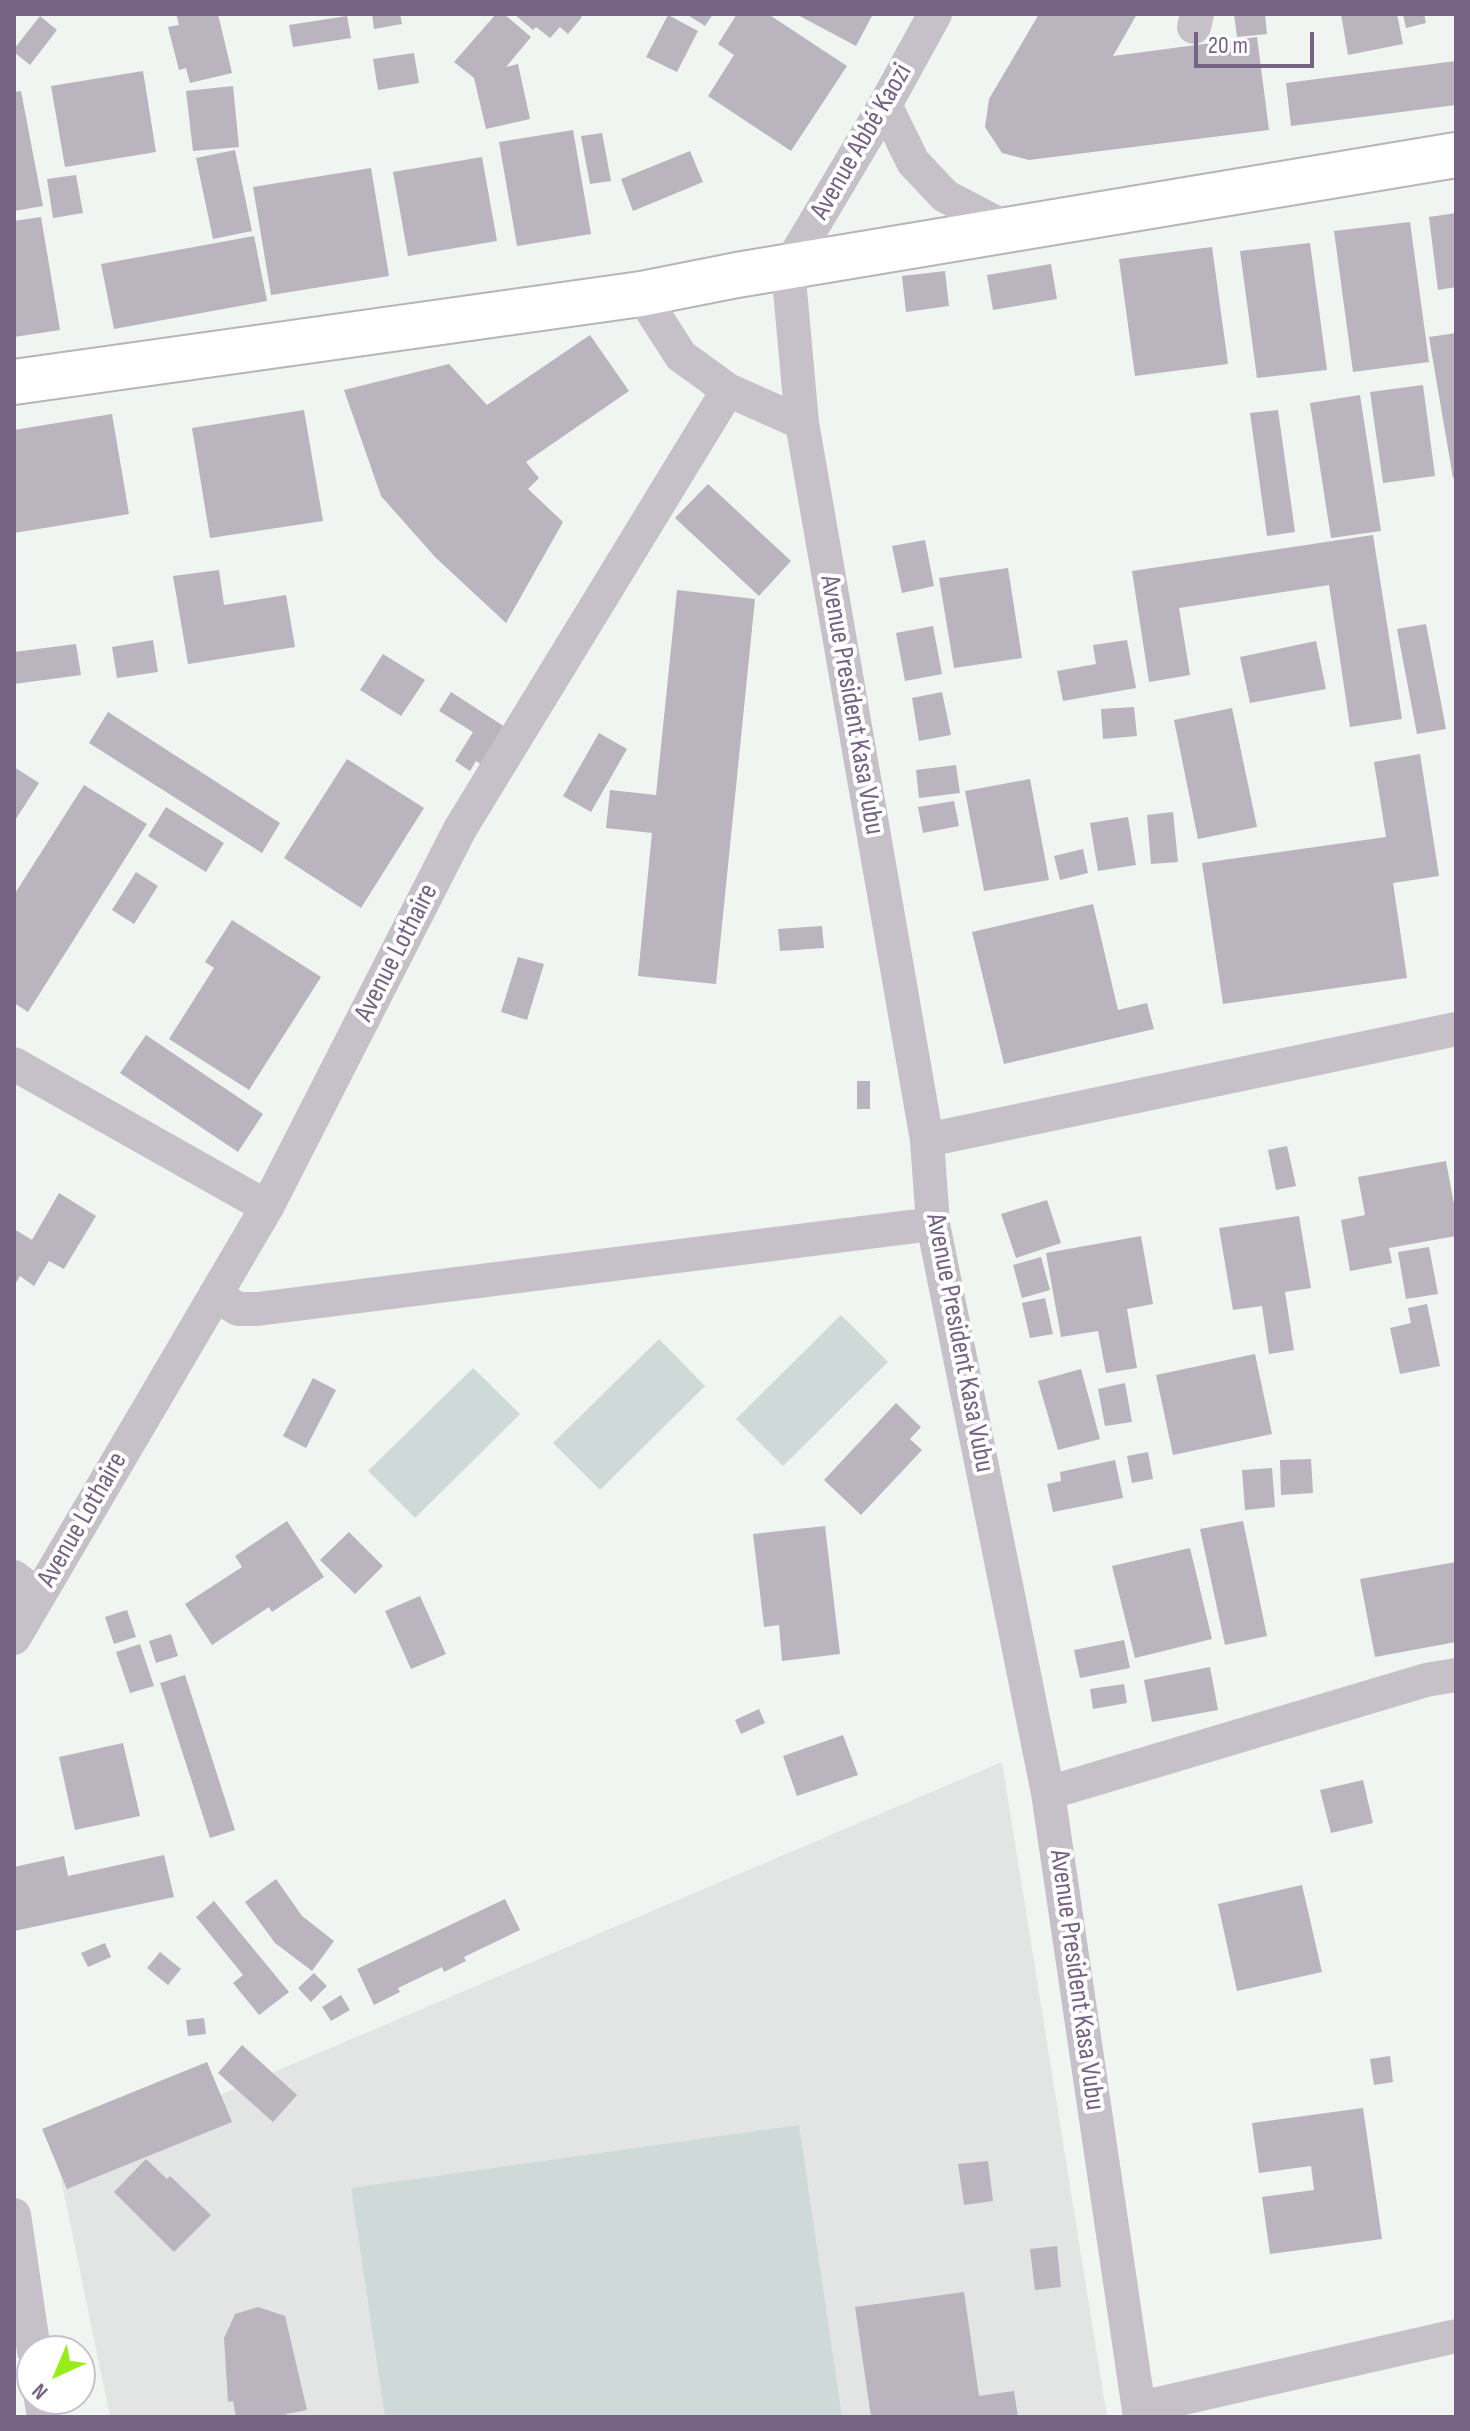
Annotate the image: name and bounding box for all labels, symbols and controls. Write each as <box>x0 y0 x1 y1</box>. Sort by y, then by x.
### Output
scale bar <box>1198 16 1318 66</box>
text: 20 m <box>1208 31 1248 60</box>
street label: Avenue Abbé Kaozi <box>804 58 920 226</box>
street label: Avenue President Kasa Vubu <box>812 573 890 837</box>
street label: Avenue Lothaire <box>348 879 446 1027</box>
street label: Avenue President Kasa Vubu <box>917 1211 1001 1475</box>
street label: Avenue Lothaire <box>31 1447 135 1593</box>
street label: Avenue President Kasa Vubu <box>1041 1848 1111 2112</box>
north arrow <box>16 2335 96 2415</box>
text: N <box>27 2377 54 2405</box>

